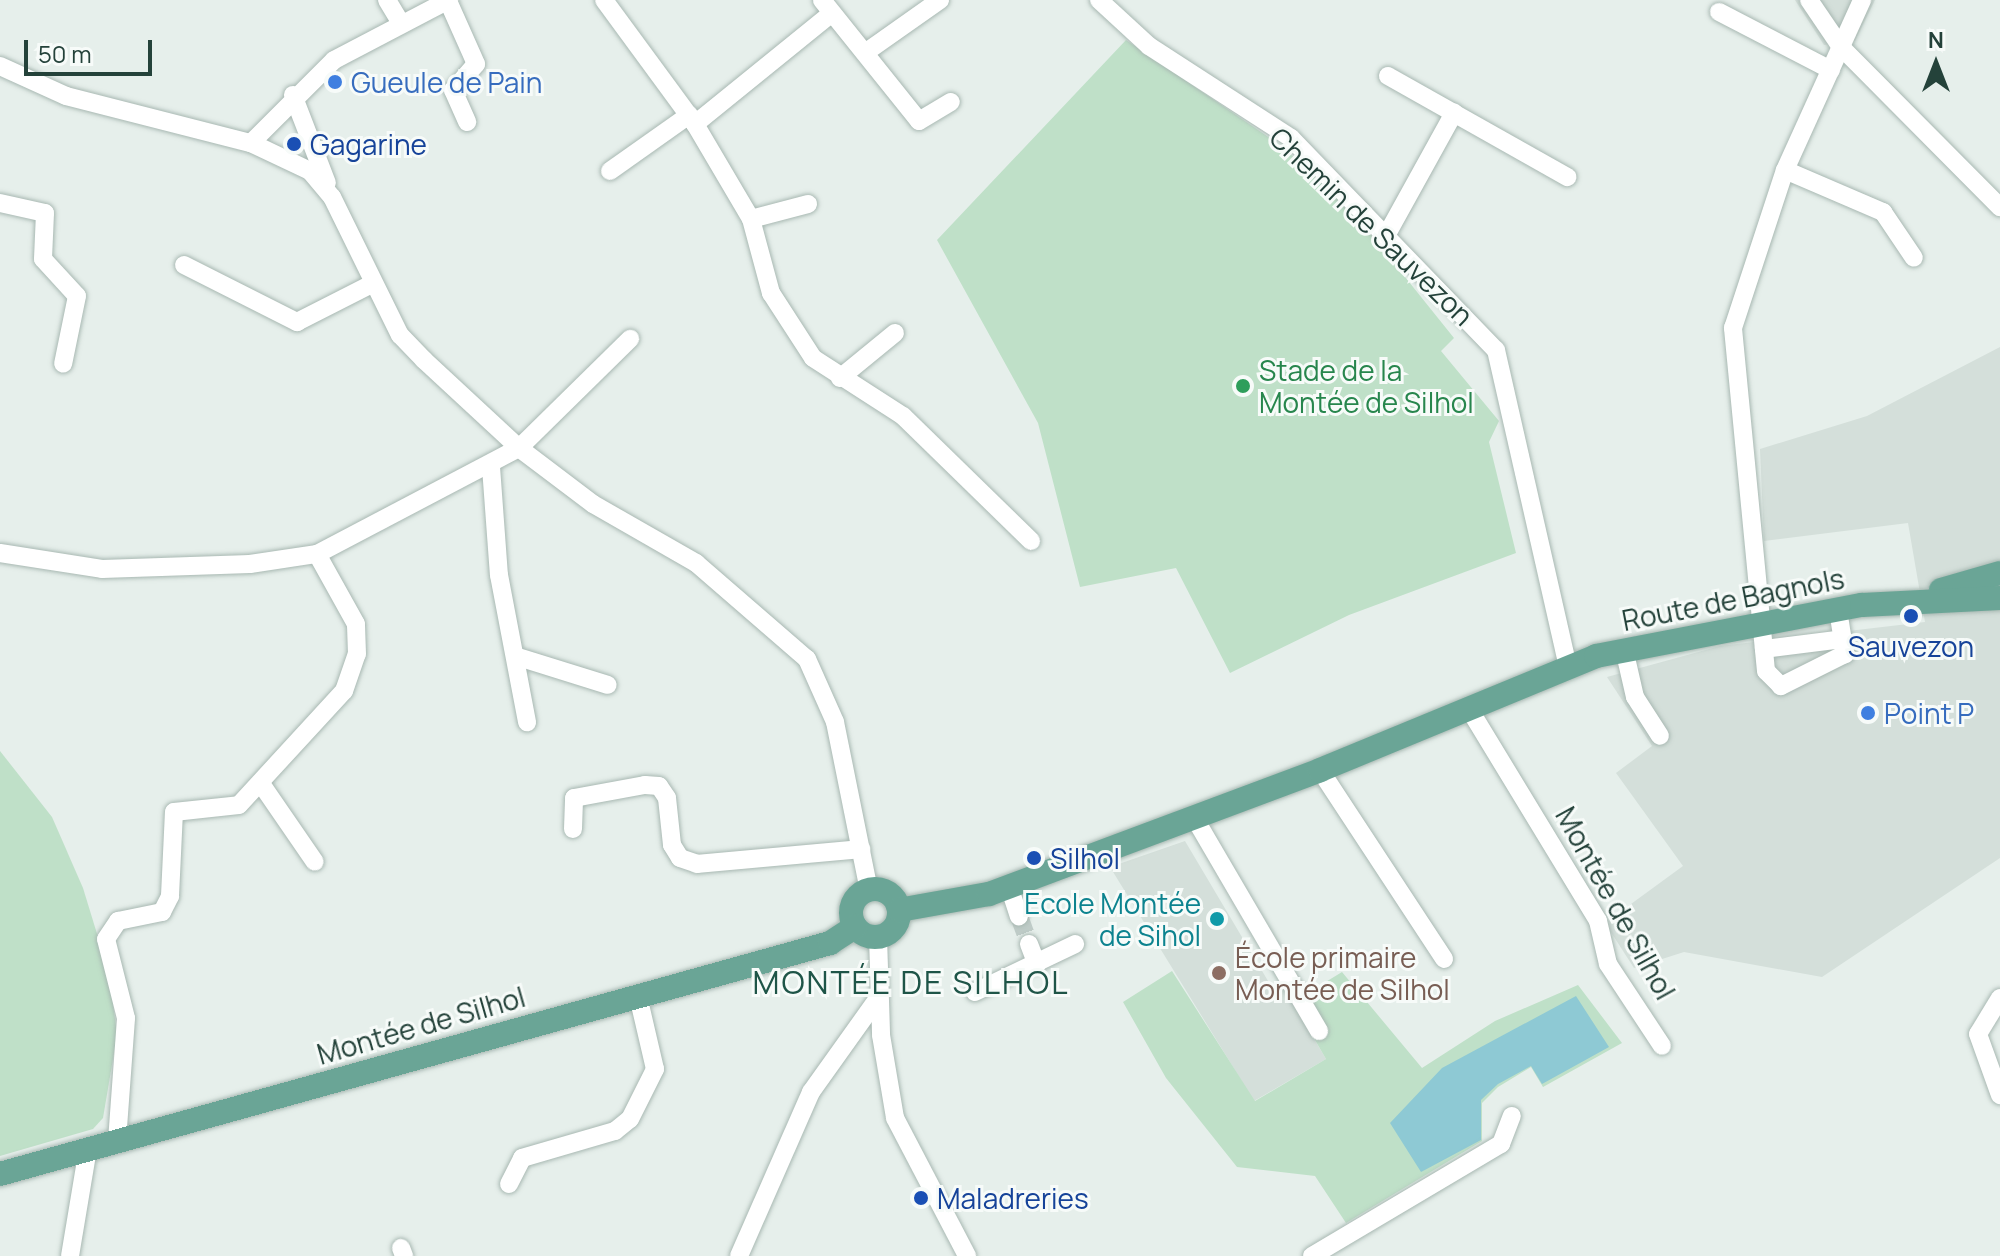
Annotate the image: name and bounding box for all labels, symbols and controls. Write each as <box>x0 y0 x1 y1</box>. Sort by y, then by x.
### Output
scale bar <box>28 24 156 74</box>
north arrow <box>1896 24 1976 104</box>
text: N <box>1928 25 1944 55</box>
text: 50 m <box>38 37 92 70</box>
place label: Gueule de Pain <box>351 65 542 99</box>
marker: Gueule de Pain <box>326 73 344 91</box>
street label: Chemin de Sauvezon <box>1263 120 1481 332</box>
place label: Gagarine <box>310 127 427 161</box>
marker: Gagarine <box>285 135 303 153</box>
place label: Stade de la Montée de Silhol <box>1259 353 1474 419</box>
marker: Stade de la Montée de Silhol <box>1234 377 1252 395</box>
street label: Route de Bagnols <box>1619 561 1847 637</box>
marker: Sauvezon <box>1902 607 1920 625</box>
place label: Sauvezon <box>1848 629 1974 663</box>
place label: Point P <box>1884 696 1974 730</box>
marker: Point P <box>1859 704 1877 722</box>
street label: Montée de Silhol <box>1549 801 1683 1005</box>
place label: Silhol <box>1050 841 1120 875</box>
marker: Silhol <box>1025 849 1043 867</box>
place label: Ecole Montée de Sihol <box>1024 886 1201 952</box>
marker: Ecole Montée de Sihol <box>1208 910 1226 928</box>
place label: École primaire Montée de Silhol <box>1235 940 1450 1006</box>
district label: MONTÉE DE SILHOL <box>753 963 1069 1001</box>
marker: École primaire Montée de Silhol <box>1210 964 1228 982</box>
street label: Montée de Silhol <box>313 979 529 1071</box>
place label: Maladreries <box>937 1181 1089 1215</box>
marker: Maladreries <box>912 1189 930 1207</box>

